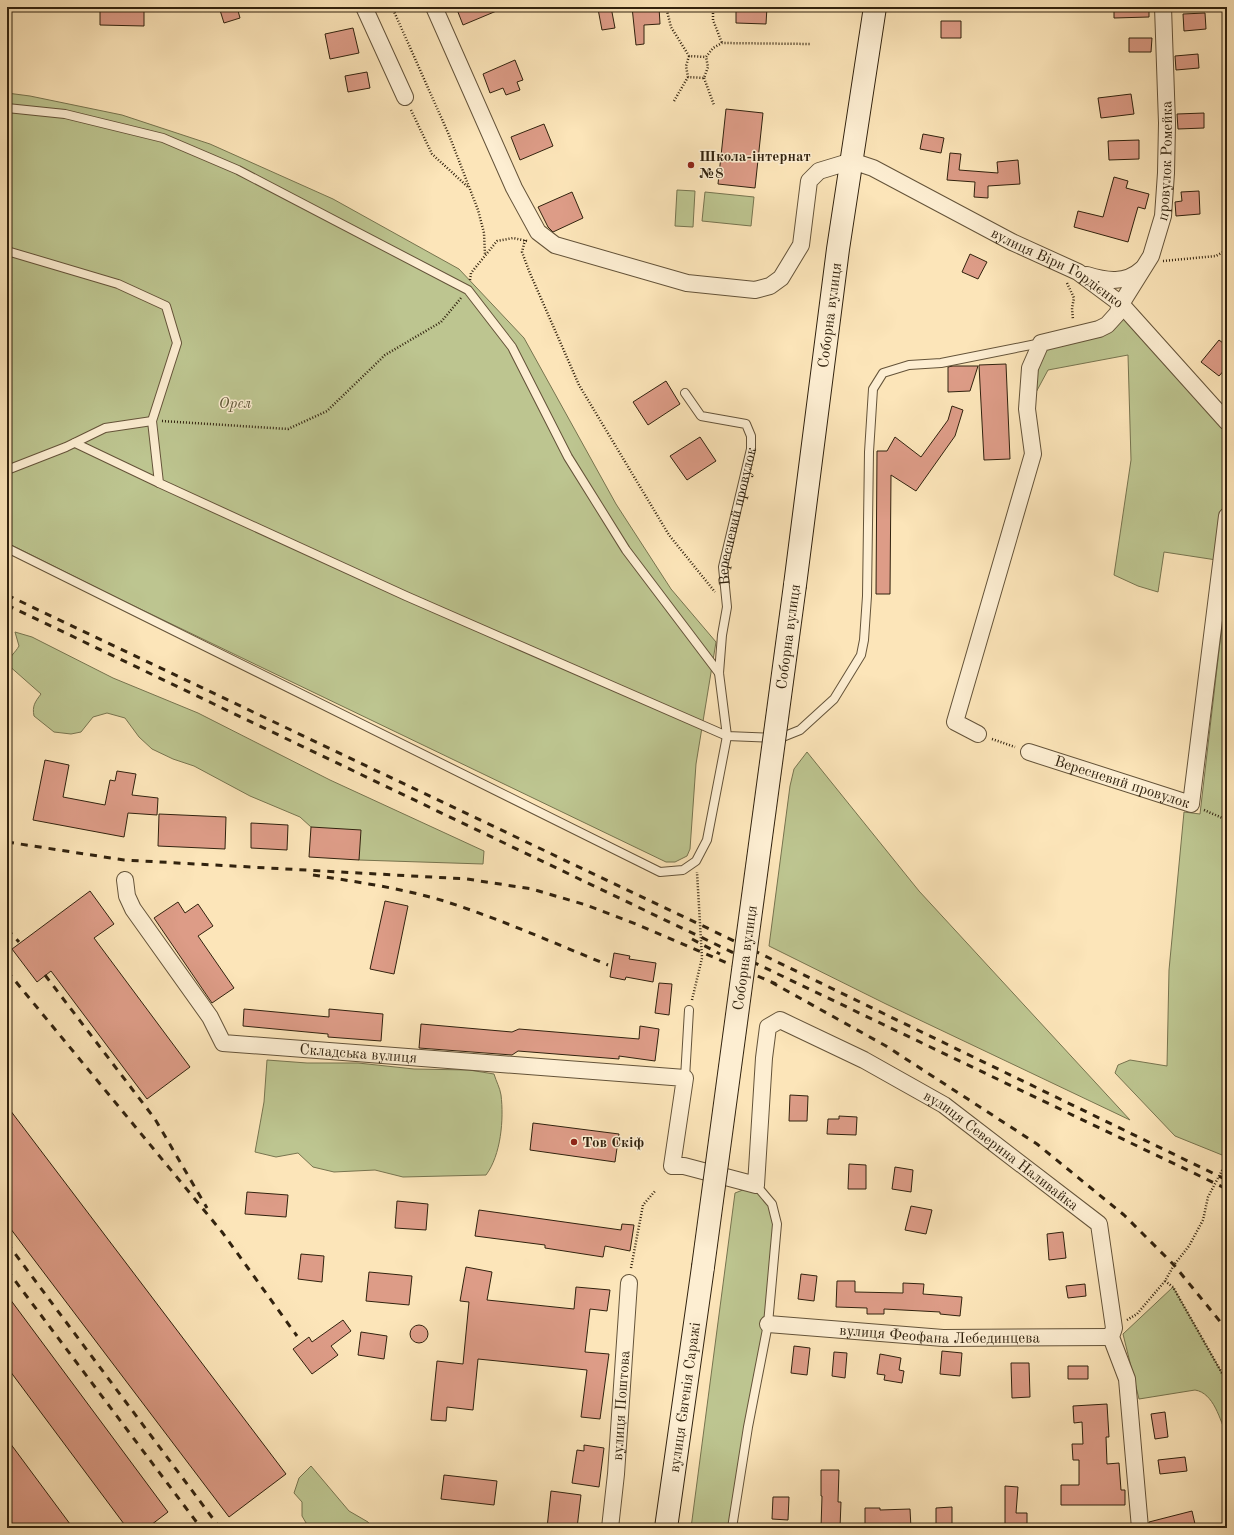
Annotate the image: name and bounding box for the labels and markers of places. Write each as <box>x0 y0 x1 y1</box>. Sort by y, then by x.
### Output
place label: Школа-інтернат №8 <box>699 150 811 182</box>
marker: Школа-інтернат №8 <box>686 160 696 170</box>
place label: Тов Скіф <box>582 1136 644 1151</box>
marker: Тов Скіф <box>569 1137 579 1147</box>

